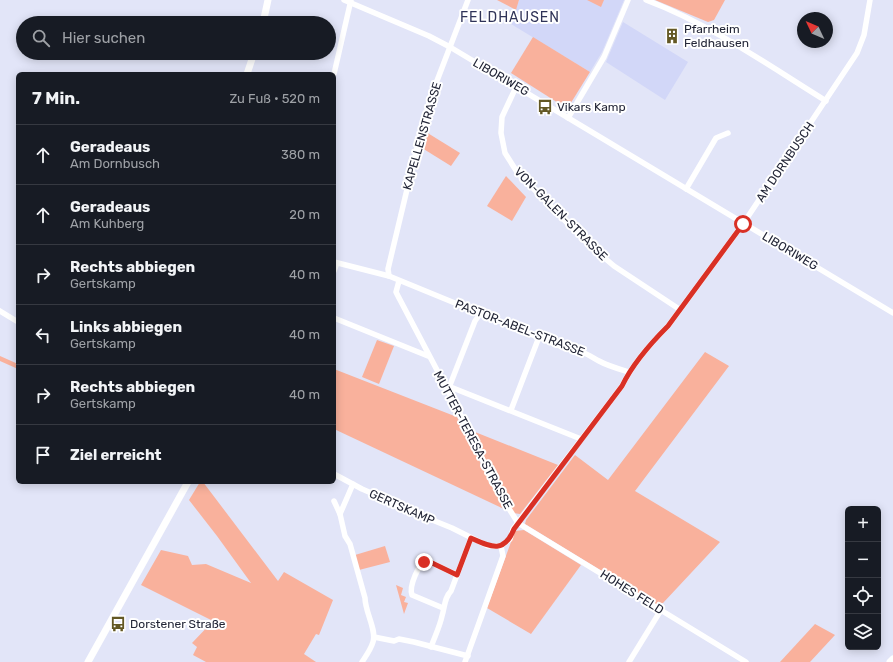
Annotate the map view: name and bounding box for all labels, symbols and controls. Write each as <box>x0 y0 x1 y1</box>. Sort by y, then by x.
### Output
district label: FELDHAUSEN <box>460 9 560 26</box>
north arrow <box>797 12 833 48</box>
search box <box>16 16 336 60</box>
place label: Pfarrheim Feldhausen <box>684 22 749 50</box>
icon: search <box>30 27 52 49</box>
building icon: Pfarrheim Feldhausen <box>663 27 681 45</box>
text: Hier suchen <box>62 29 145 47</box>
street label: LIBORIWEG <box>471 55 531 99</box>
street label: KAPELLENSTRASSE <box>400 80 444 192</box>
text: 7 Min. <box>32 88 80 108</box>
text: Zu Fuß · 520 m <box>229 91 320 106</box>
bus stop icon: Vikars Kamp <box>536 98 554 116</box>
place label: Vikars Kamp <box>557 100 626 114</box>
street label: AM DORNBUSCH <box>753 119 817 205</box>
text: Geradeaus <box>70 138 150 156</box>
icon: ahead <box>32 144 54 166</box>
text: 380 m <box>281 147 320 162</box>
text: Am Dornbusch <box>70 156 160 171</box>
street label: VON-GALEN-STRASSE <box>511 164 611 264</box>
text: Geradeaus <box>70 198 150 216</box>
icon: ahead <box>32 204 54 226</box>
text: 20 m <box>289 207 320 222</box>
route start <box>734 215 752 233</box>
text: Am Kuhberg <box>70 216 144 231</box>
street label: LIBORIWEG <box>760 229 820 273</box>
text: Rechts abbiegen <box>70 258 195 276</box>
icon: right <box>32 264 54 286</box>
text: 40 m <box>289 267 320 282</box>
text: Gertskamp <box>70 276 136 291</box>
street label: PASTOR-ABEL-STRASSE <box>453 297 587 359</box>
text: Links abbiegen <box>70 318 182 336</box>
icon: left <box>32 324 54 346</box>
text: 40 m <box>289 327 320 342</box>
text: Gertskamp <box>70 336 136 351</box>
street label: MUTTER-TERESA-STRASSE <box>431 369 515 511</box>
text: Rechts abbiegen <box>70 378 195 396</box>
icon: right <box>32 384 54 406</box>
text: 40 m <box>289 387 320 402</box>
text: Gertskamp <box>70 396 136 411</box>
icon: arrive <box>32 444 54 466</box>
text: Ziel erreicht <box>70 446 162 464</box>
street label: GERTSKAMP <box>367 486 437 528</box>
map controls <box>845 506 881 650</box>
button: + <box>845 506 881 542</box>
button: − <box>845 542 881 578</box>
route end <box>415 553 433 571</box>
street label: HOHES FELD <box>598 567 666 617</box>
button: locate <box>845 578 881 614</box>
button: layers <box>845 614 881 650</box>
bus stop icon: Dorstener Straße <box>109 615 127 633</box>
place label: Dorstener Straße <box>130 617 226 631</box>

